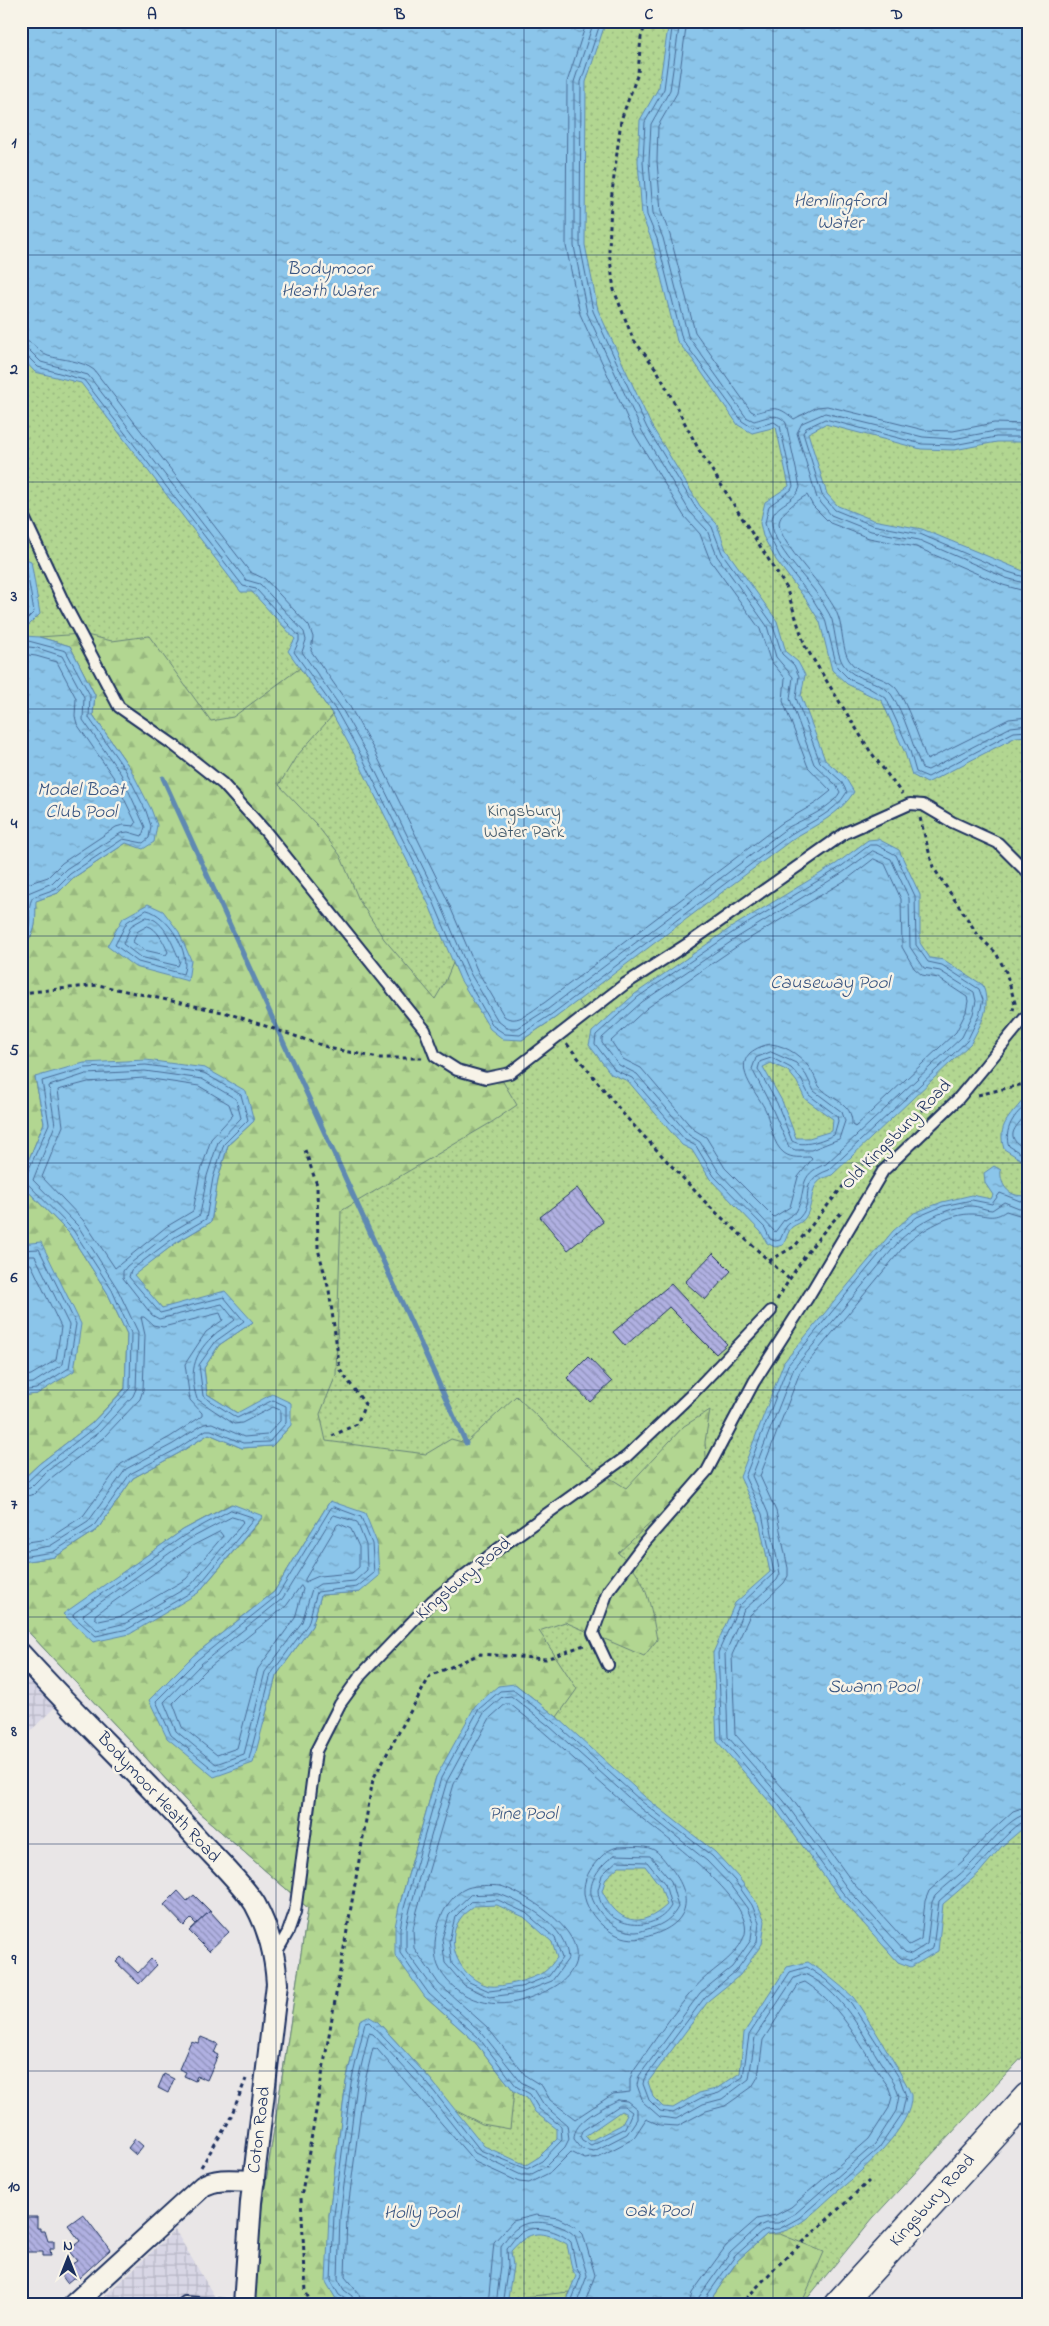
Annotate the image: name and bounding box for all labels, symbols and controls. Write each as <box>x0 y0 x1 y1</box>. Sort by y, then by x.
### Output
text: A <box>147 3 157 27</box>
text: B <box>394 3 406 27</box>
text: C <box>645 3 654 27</box>
text: D <box>890 3 903 27</box>
text: 1 <box>11 131 17 155</box>
water label: Hemlingford Water <box>794 188 888 237</box>
water label: Bodymoor Heath Water <box>281 256 379 305</box>
text: 2 <box>9 358 18 382</box>
text: 3 <box>10 585 18 609</box>
water label: Model Boat Club Pool <box>37 777 127 826</box>
park label: Kingsbury Water Park <box>484 799 564 846</box>
text: 4 <box>10 812 18 836</box>
water label: Causeway Pool <box>770 970 893 997</box>
text: 5 <box>9 1039 19 1063</box>
street label: Old Kingsbury Road <box>836 1074 959 1197</box>
text: 6 <box>9 1266 18 1290</box>
text: 7 <box>11 1493 18 1517</box>
street label: Kingsbury Road <box>411 1531 518 1627</box>
water label: Swann Pool <box>828 1674 921 1701</box>
text: 8 <box>10 1720 17 1744</box>
street label: Bodymoor Heath Road <box>90 1726 226 1869</box>
water label: Pine Pool <box>489 1801 560 1828</box>
text: 9 <box>11 1948 17 1972</box>
street label: Coton Road <box>242 2085 278 2175</box>
street label: Kingsbury Road <box>884 2149 983 2254</box>
text: 10 <box>8 2175 20 2199</box>
water label: Oak Pool <box>624 2198 695 2225</box>
water label: Holly Pool <box>384 2200 461 2227</box>
north arrow <box>42 2234 92 2284</box>
text: N <box>63 2236 73 2257</box>

